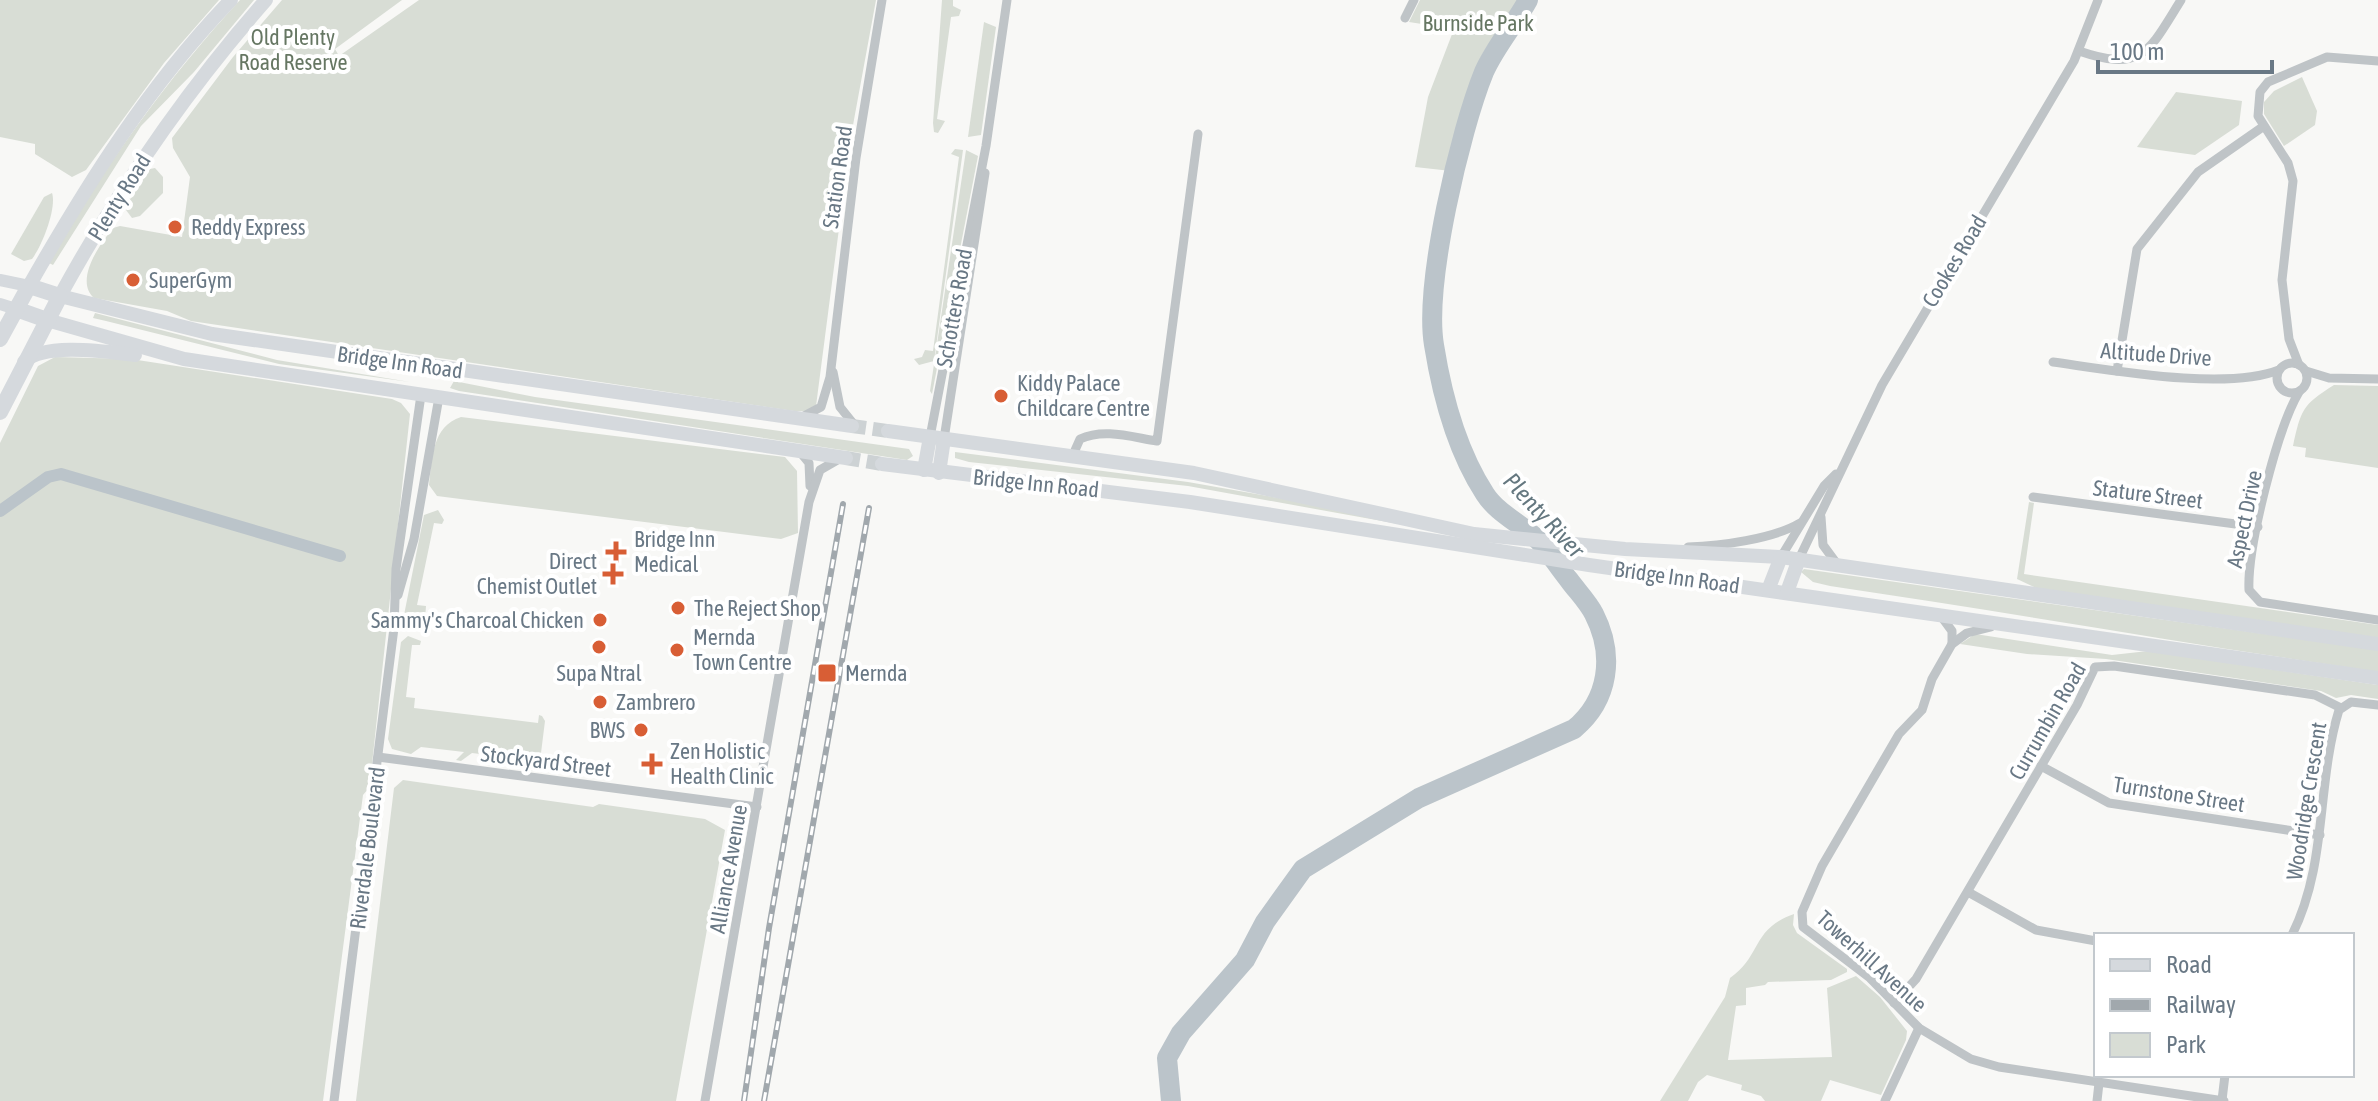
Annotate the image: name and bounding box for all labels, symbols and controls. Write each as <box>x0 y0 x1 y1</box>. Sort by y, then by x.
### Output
park label: Burnside Park <box>1422 10 1534 36</box>
park label: Old Plenty Road Reserve <box>238 24 348 75</box>
scale bar <box>2098 24 2272 74</box>
text: 100 m <box>2110 38 2164 65</box>
street label: Station Road <box>817 124 857 230</box>
street label: Plenty Road <box>82 149 156 245</box>
street label: Cookes Road <box>1916 210 1992 312</box>
place label: Reddy Express <box>191 214 306 240</box>
marker: Reddy Express <box>166 218 184 236</box>
street label: Schotters Road <box>931 247 977 369</box>
place label: SuperGym <box>149 267 232 293</box>
marker: SuperGym <box>124 271 142 289</box>
street label: Altitude Drive <box>2100 337 2212 371</box>
street label: Bridge Inn Road <box>336 340 464 384</box>
place label: Kiddy Palace Childcare Centre <box>1017 370 1150 421</box>
marker: Kiddy Palace Childcare Centre <box>992 387 1010 405</box>
street label: Bridge Inn Road <box>972 463 1100 503</box>
water label: Plenty River <box>1498 467 1590 563</box>
street label: Aspect Drive <box>2221 468 2267 570</box>
street label: Stature Street <box>2092 474 2204 514</box>
place label: Bridge Inn Medical <box>634 526 715 577</box>
marker: Bridge Inn Medical <box>605 541 627 563</box>
place label: Direct Chemist Outlet <box>477 548 597 599</box>
street label: Bridge Inn Road <box>1613 555 1741 599</box>
marker: Direct Chemist Outlet <box>604 565 622 583</box>
place label: The Reject Shop <box>694 595 821 621</box>
marker: The Reject Shop <box>669 599 687 617</box>
place label: Sammy's Charcoal Chicken <box>371 607 584 633</box>
marker: Sammy's Charcoal Chicken <box>591 611 609 629</box>
place label: Mernda Town Centre <box>693 624 792 675</box>
marker: Supa Ntral <box>590 638 608 656</box>
marker: Mernda Town Centre <box>668 641 686 659</box>
street label: Currumbin Road <box>2003 658 2091 784</box>
place label: Supa Ntral <box>557 660 642 686</box>
place label: Mernda <box>845 660 908 686</box>
marker: Mernda <box>816 662 838 684</box>
place label: Zambrero <box>616 689 696 715</box>
marker: Zambrero <box>591 693 609 711</box>
place label: BWS <box>589 717 625 743</box>
street label: Woodridge Crescent <box>2281 720 2331 882</box>
marker: BWS <box>632 721 650 739</box>
place label: Zen Holistic Health Clinic <box>670 738 774 789</box>
street label: Stockyard Street <box>480 740 612 782</box>
marker: Zen Holistic Health Clinic <box>641 753 663 775</box>
street label: Riverdale Boulevard <box>344 765 390 931</box>
street label: Turnstone Street <box>2112 771 2246 817</box>
street label: Alliance Avenue <box>704 803 752 935</box>
street label: Towerhill Avenue <box>1812 905 1932 1017</box>
legend <box>2094 933 2354 1077</box>
text: Road <box>2166 951 2212 978</box>
text: Railway <box>2166 991 2236 1018</box>
text: Park <box>2166 1031 2207 1058</box>

